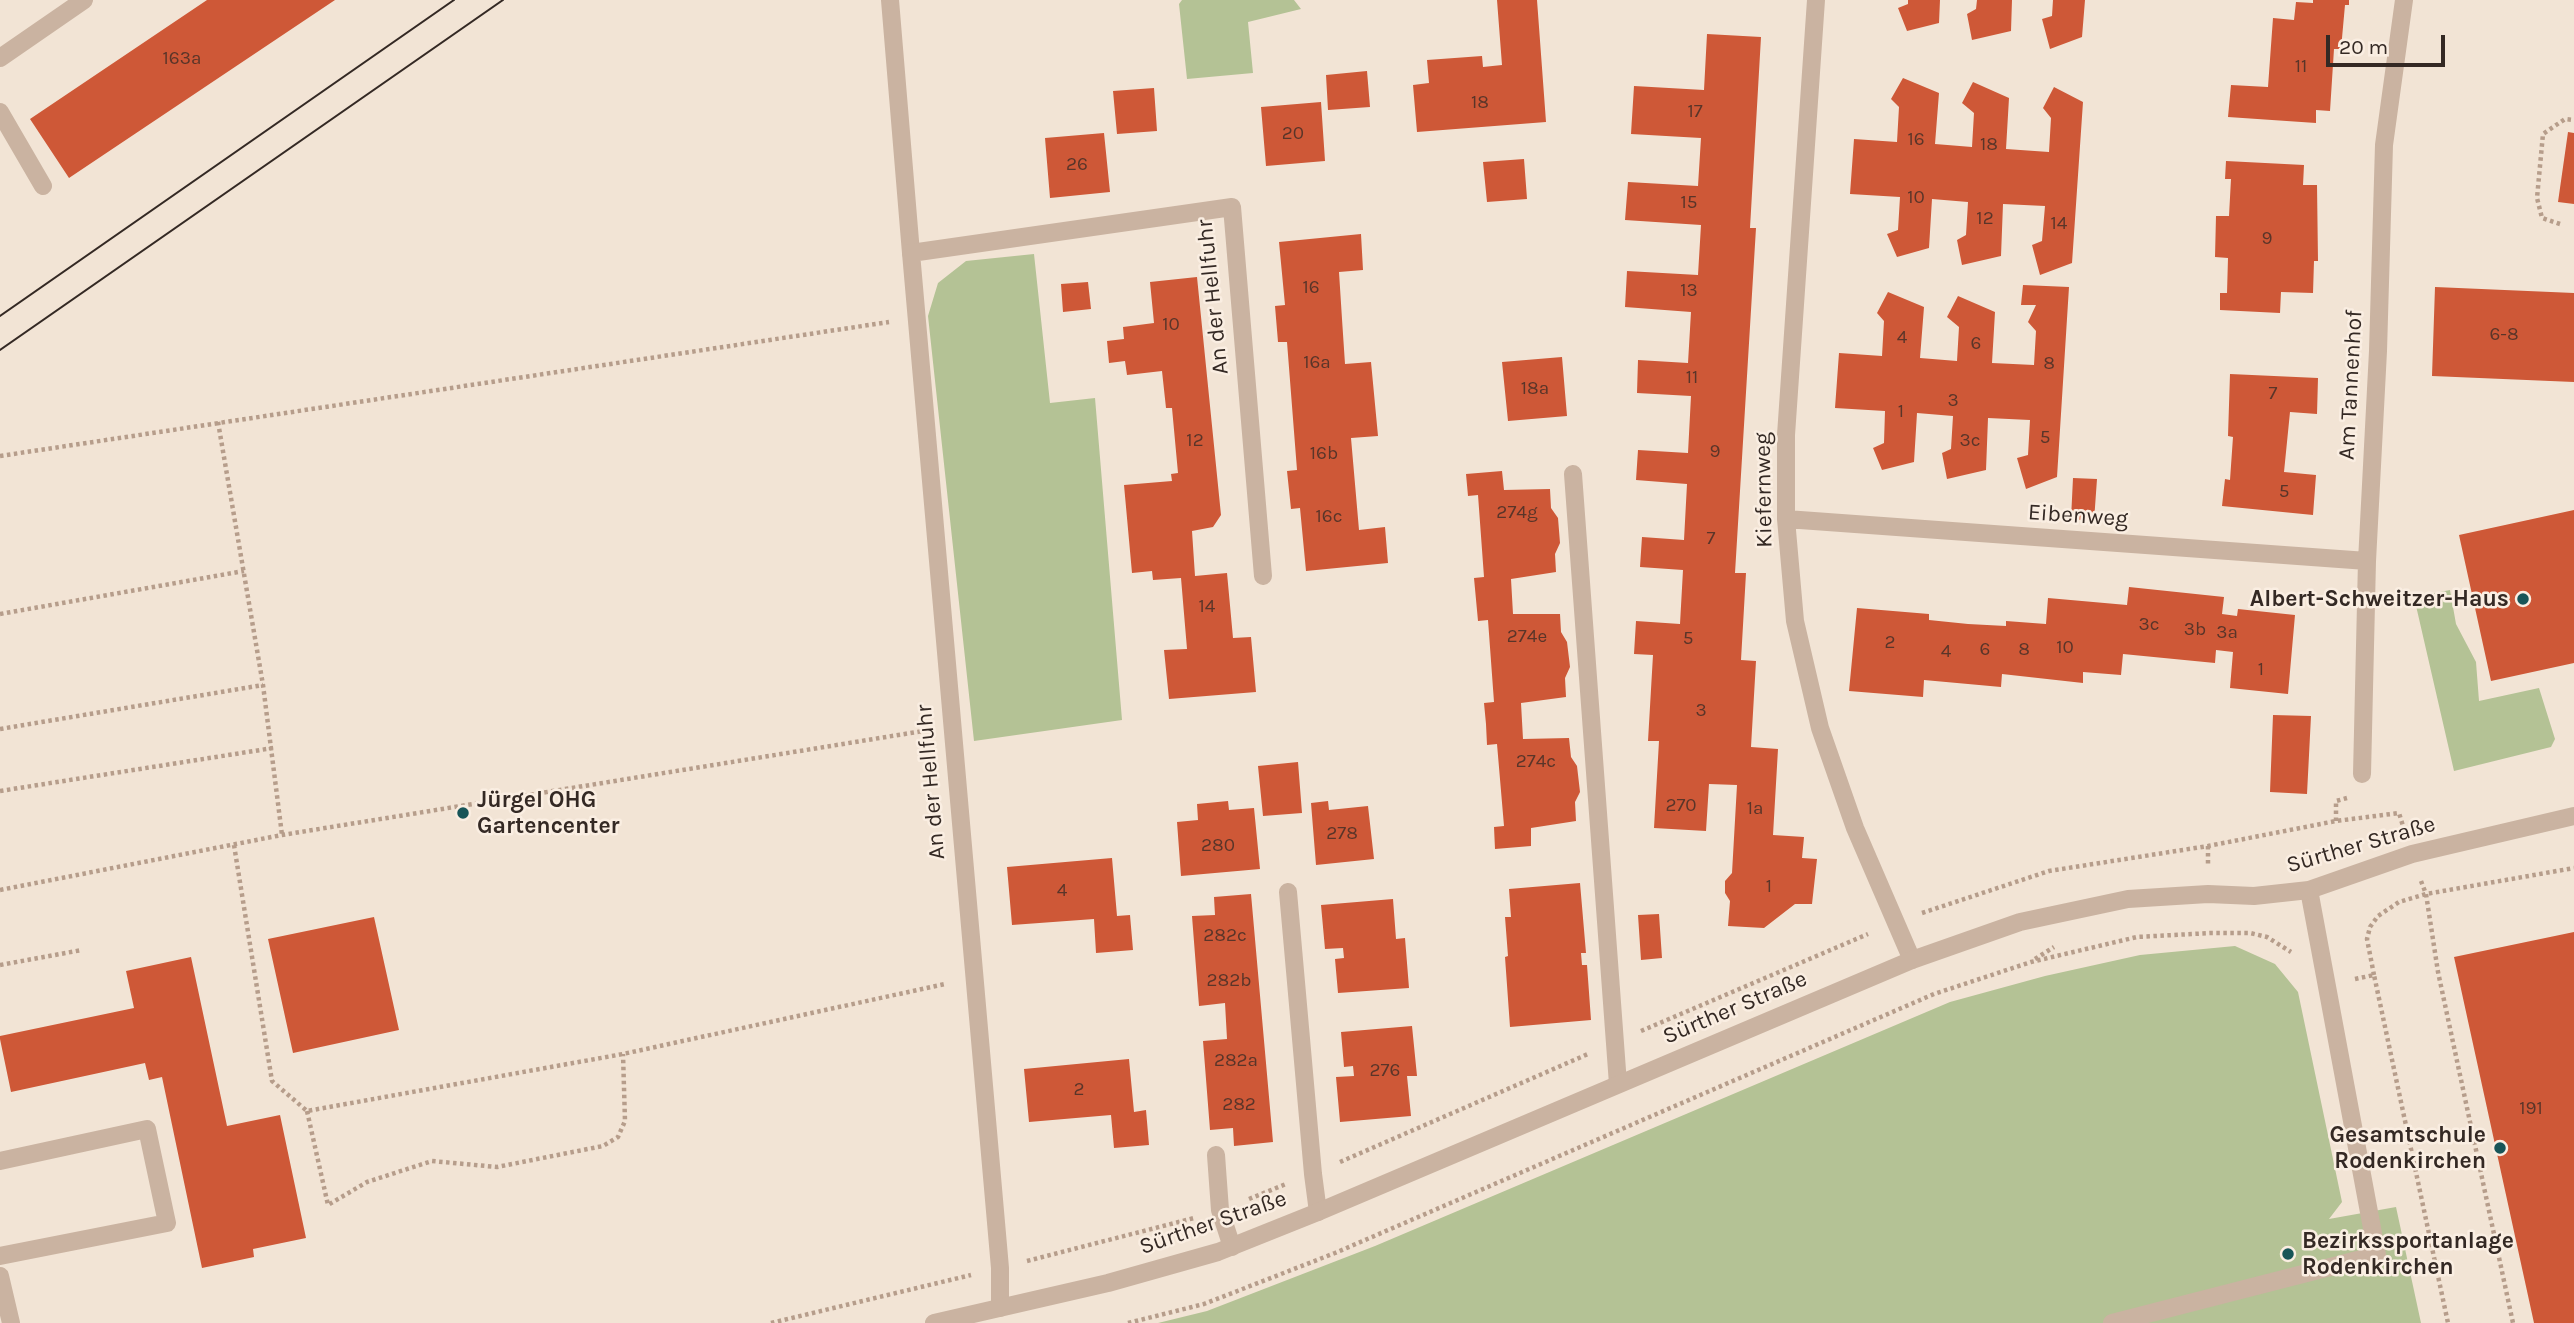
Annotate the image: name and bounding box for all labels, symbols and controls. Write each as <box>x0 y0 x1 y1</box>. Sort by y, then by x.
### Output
scale bar <box>2329 21 2448 65</box>
text: 20 m <box>2339 35 2388 59</box>
house number: 163a <box>163 48 201 70</box>
house number: 11 <box>2295 56 2307 78</box>
house number: 18 <box>1471 92 1489 114</box>
house number: 17 <box>1687 101 1703 123</box>
house number: 20 <box>1282 123 1304 145</box>
house number: 16 <box>1907 129 1925 151</box>
house number: 18 <box>1980 134 1998 156</box>
house number: 26 <box>1066 154 1088 176</box>
house number: 10 <box>1907 187 1925 209</box>
house number: 15 <box>1680 192 1698 214</box>
house number: 12 <box>1976 208 1994 230</box>
house number: 14 <box>2051 213 2067 235</box>
street label: An der Hellfuhr <box>1191 218 1235 376</box>
house number: 9 <box>2261 228 2273 250</box>
house number: 16 <box>1302 277 1320 299</box>
house number: 13 <box>1680 280 1698 302</box>
street label: Am Tannenhof <box>2333 309 2369 461</box>
house number: 10 <box>1162 314 1180 336</box>
house number: 6-8 <box>2489 324 2519 346</box>
house number: 4 <box>1897 327 1907 349</box>
house number: 6 <box>1971 333 1981 355</box>
house number: 16a <box>1303 352 1331 374</box>
house number: 8 <box>2043 353 2055 375</box>
house number: 11 <box>1686 367 1698 389</box>
house number: 18a <box>1521 378 1549 400</box>
house number: 7 <box>2269 383 2277 405</box>
house number: 3 <box>1947 390 1959 412</box>
house number: 1 <box>1898 401 1904 423</box>
house number: 5 <box>2040 427 2050 449</box>
house number: 12 <box>1186 430 1204 452</box>
house number: 3c <box>1959 430 1981 452</box>
street label: Kiefernweg <box>1749 432 1779 548</box>
house number: 9 <box>1709 441 1721 463</box>
house number: 16b <box>1310 443 1338 465</box>
house number: 5 <box>2279 481 2289 503</box>
street label: Eibenweg <box>2027 499 2129 533</box>
house number: 274g <box>1496 502 1538 524</box>
house number: 16c <box>1316 506 1342 528</box>
house number: 7 <box>1707 528 1715 550</box>
place label: Albert-Schweitzer-Haus <box>2250 585 2509 613</box>
marker: Albert-Schweitzer-Haus <box>2515 591 2531 607</box>
house number: 14 <box>1199 596 1215 618</box>
house number: 3c <box>2138 614 2160 636</box>
house number: 3b <box>2184 619 2206 641</box>
house number: 3a <box>2216 622 2238 644</box>
house number: 274e <box>1507 626 1547 648</box>
house number: 5 <box>1683 628 1693 650</box>
house number: 2 <box>1884 632 1896 654</box>
house number: 10 <box>2056 637 2074 659</box>
house number: 6 <box>1980 639 1990 661</box>
house number: 8 <box>2018 639 2030 661</box>
house number: 4 <box>1941 641 1951 663</box>
house number: 1 <box>2258 659 2264 681</box>
house number: 3 <box>1695 700 1707 722</box>
street label: An der Hellfuhr <box>910 703 952 861</box>
house number: 274c <box>1516 751 1556 773</box>
place label: Jürgel OHG Gartencenter <box>477 786 620 840</box>
house number: 270 <box>1665 795 1697 817</box>
house number: 1a <box>1747 798 1763 820</box>
marker: Jürgel OHG Gartencenter <box>455 805 471 821</box>
street label: Sürther Straße <box>2283 811 2439 879</box>
house number: 278 <box>1326 823 1358 845</box>
house number: 280 <box>1201 835 1235 857</box>
house number: 1 <box>1766 876 1772 898</box>
house number: 4 <box>1057 880 1067 902</box>
house number: 282c <box>1203 925 1247 947</box>
street label: Sürther Straße <box>1659 965 1811 1051</box>
house number: 282b <box>1207 970 1251 992</box>
house number: 282a <box>1214 1050 1258 1072</box>
house number: 276 <box>1370 1060 1400 1082</box>
house number: 2 <box>1073 1079 1085 1101</box>
house number: 282 <box>1222 1094 1256 1116</box>
house number: 191 <box>2519 1098 2543 1120</box>
place label: Gesamtschule Rodenkirchen <box>2329 1121 2486 1175</box>
marker: Gesamtschule Rodenkirchen <box>2492 1140 2508 1156</box>
street label: Sürther Straße <box>1136 1185 1290 1261</box>
place label: Bezirkssportanlage Rodenkirchen <box>2302 1227 2514 1281</box>
marker: Bezirkssportanlage Rodenkirchen <box>2280 1246 2296 1262</box>

